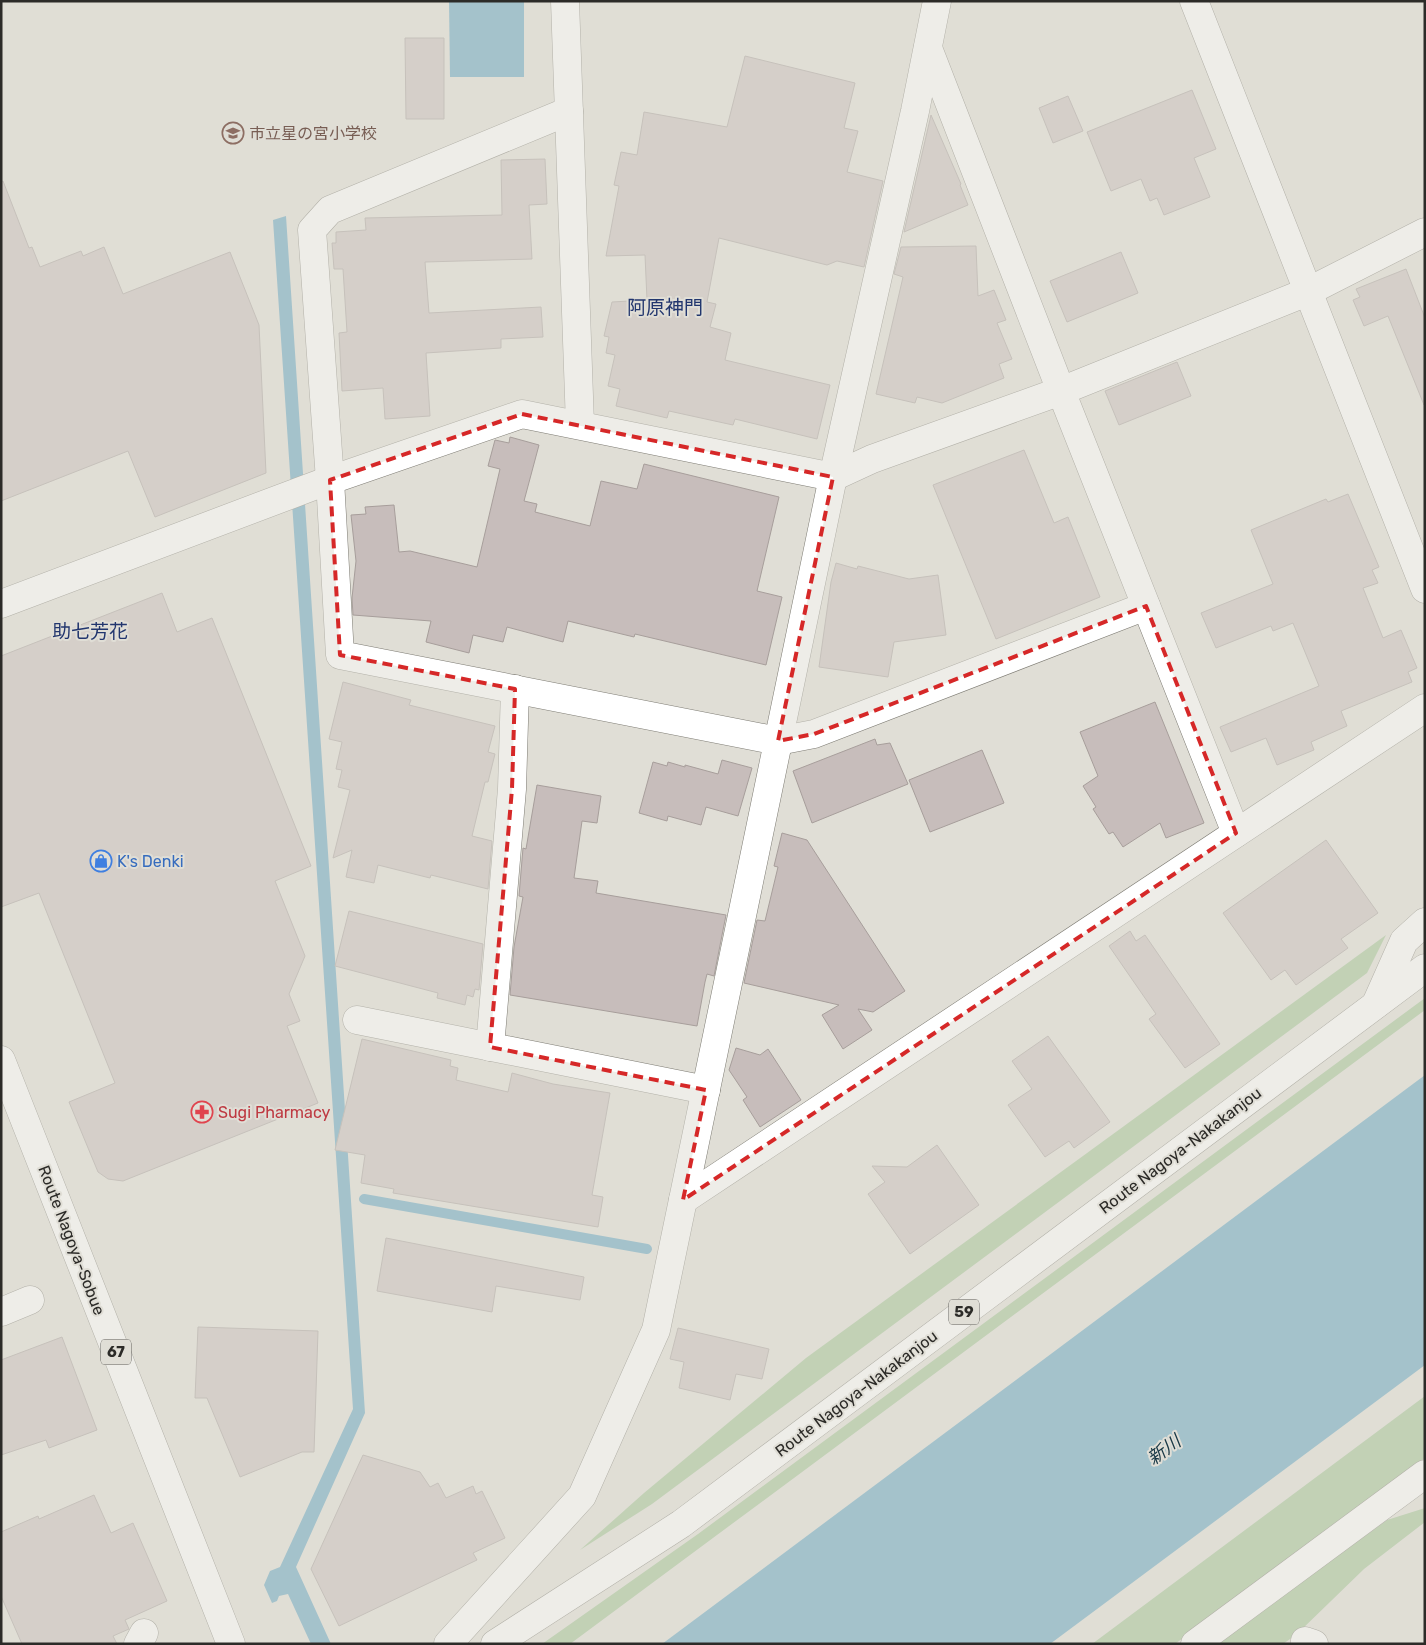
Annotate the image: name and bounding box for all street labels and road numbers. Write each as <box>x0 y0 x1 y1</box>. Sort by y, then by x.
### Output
street label: Route Nagoya-Nakakanjou <box>1095 1083 1265 1218</box>
street label: Route Nagoya-Sobue <box>34 1163 109 1318</box>
road number: 59 <box>949 1300 979 1324</box>
street label: Route Nagoya-Nakakanjou <box>771 1326 941 1461</box>
road number: 67 <box>101 1340 131 1364</box>

